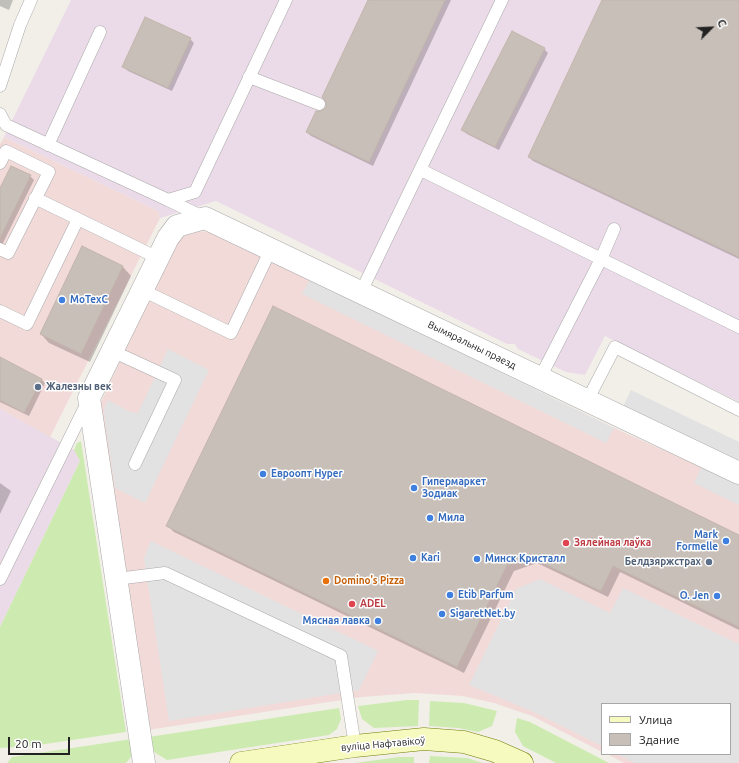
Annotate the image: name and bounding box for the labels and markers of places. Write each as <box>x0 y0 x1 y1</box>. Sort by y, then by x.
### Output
place label: MoTexC <box>70 294 108 306</box>
marker: MoTexC <box>57 295 67 305</box>
place label: Жалезны век <box>46 381 111 393</box>
marker: Жалезны век <box>33 382 43 392</box>
place label: Евроопт Hyper <box>271 468 343 480</box>
marker: Евроопт Hyper <box>258 469 268 479</box>
place label: Гипермаркет Зодиак <box>422 476 486 500</box>
marker: Гипермаркет Зодиак <box>409 483 419 493</box>
place label: Мила <box>438 512 465 524</box>
marker: Мила <box>425 513 435 523</box>
place label: Mark Formelle <box>676 529 718 552</box>
marker: Mark Formelle <box>721 536 731 546</box>
place label: Зялейная лаўка <box>574 537 651 549</box>
marker: Зялейная лаўка <box>561 538 571 548</box>
place label: Kari <box>421 552 440 564</box>
marker: Kari <box>408 553 418 563</box>
place label: Минск Кристалл <box>485 553 565 565</box>
marker: Минск Кристалл <box>472 554 482 564</box>
place label: Белдзяржстрах <box>625 556 701 568</box>
marker: Белдзяржстрах <box>704 557 714 567</box>
place label: Domino's Pizza <box>334 575 404 587</box>
marker: Domino's Pizza <box>321 576 331 586</box>
place label: Etib Parfum <box>458 589 514 601</box>
marker: Etib Parfum <box>445 590 455 600</box>
place label: O. Jen <box>680 590 709 602</box>
marker: O. Jen <box>712 591 722 601</box>
place label: ADEL <box>360 598 386 610</box>
marker: ADEL <box>347 599 357 609</box>
place label: SigaretNet.by <box>450 608 515 620</box>
marker: SigaretNet.by <box>437 609 447 619</box>
place label: Мясная лавка <box>303 615 370 627</box>
marker: Мясная лавка <box>373 616 383 626</box>

